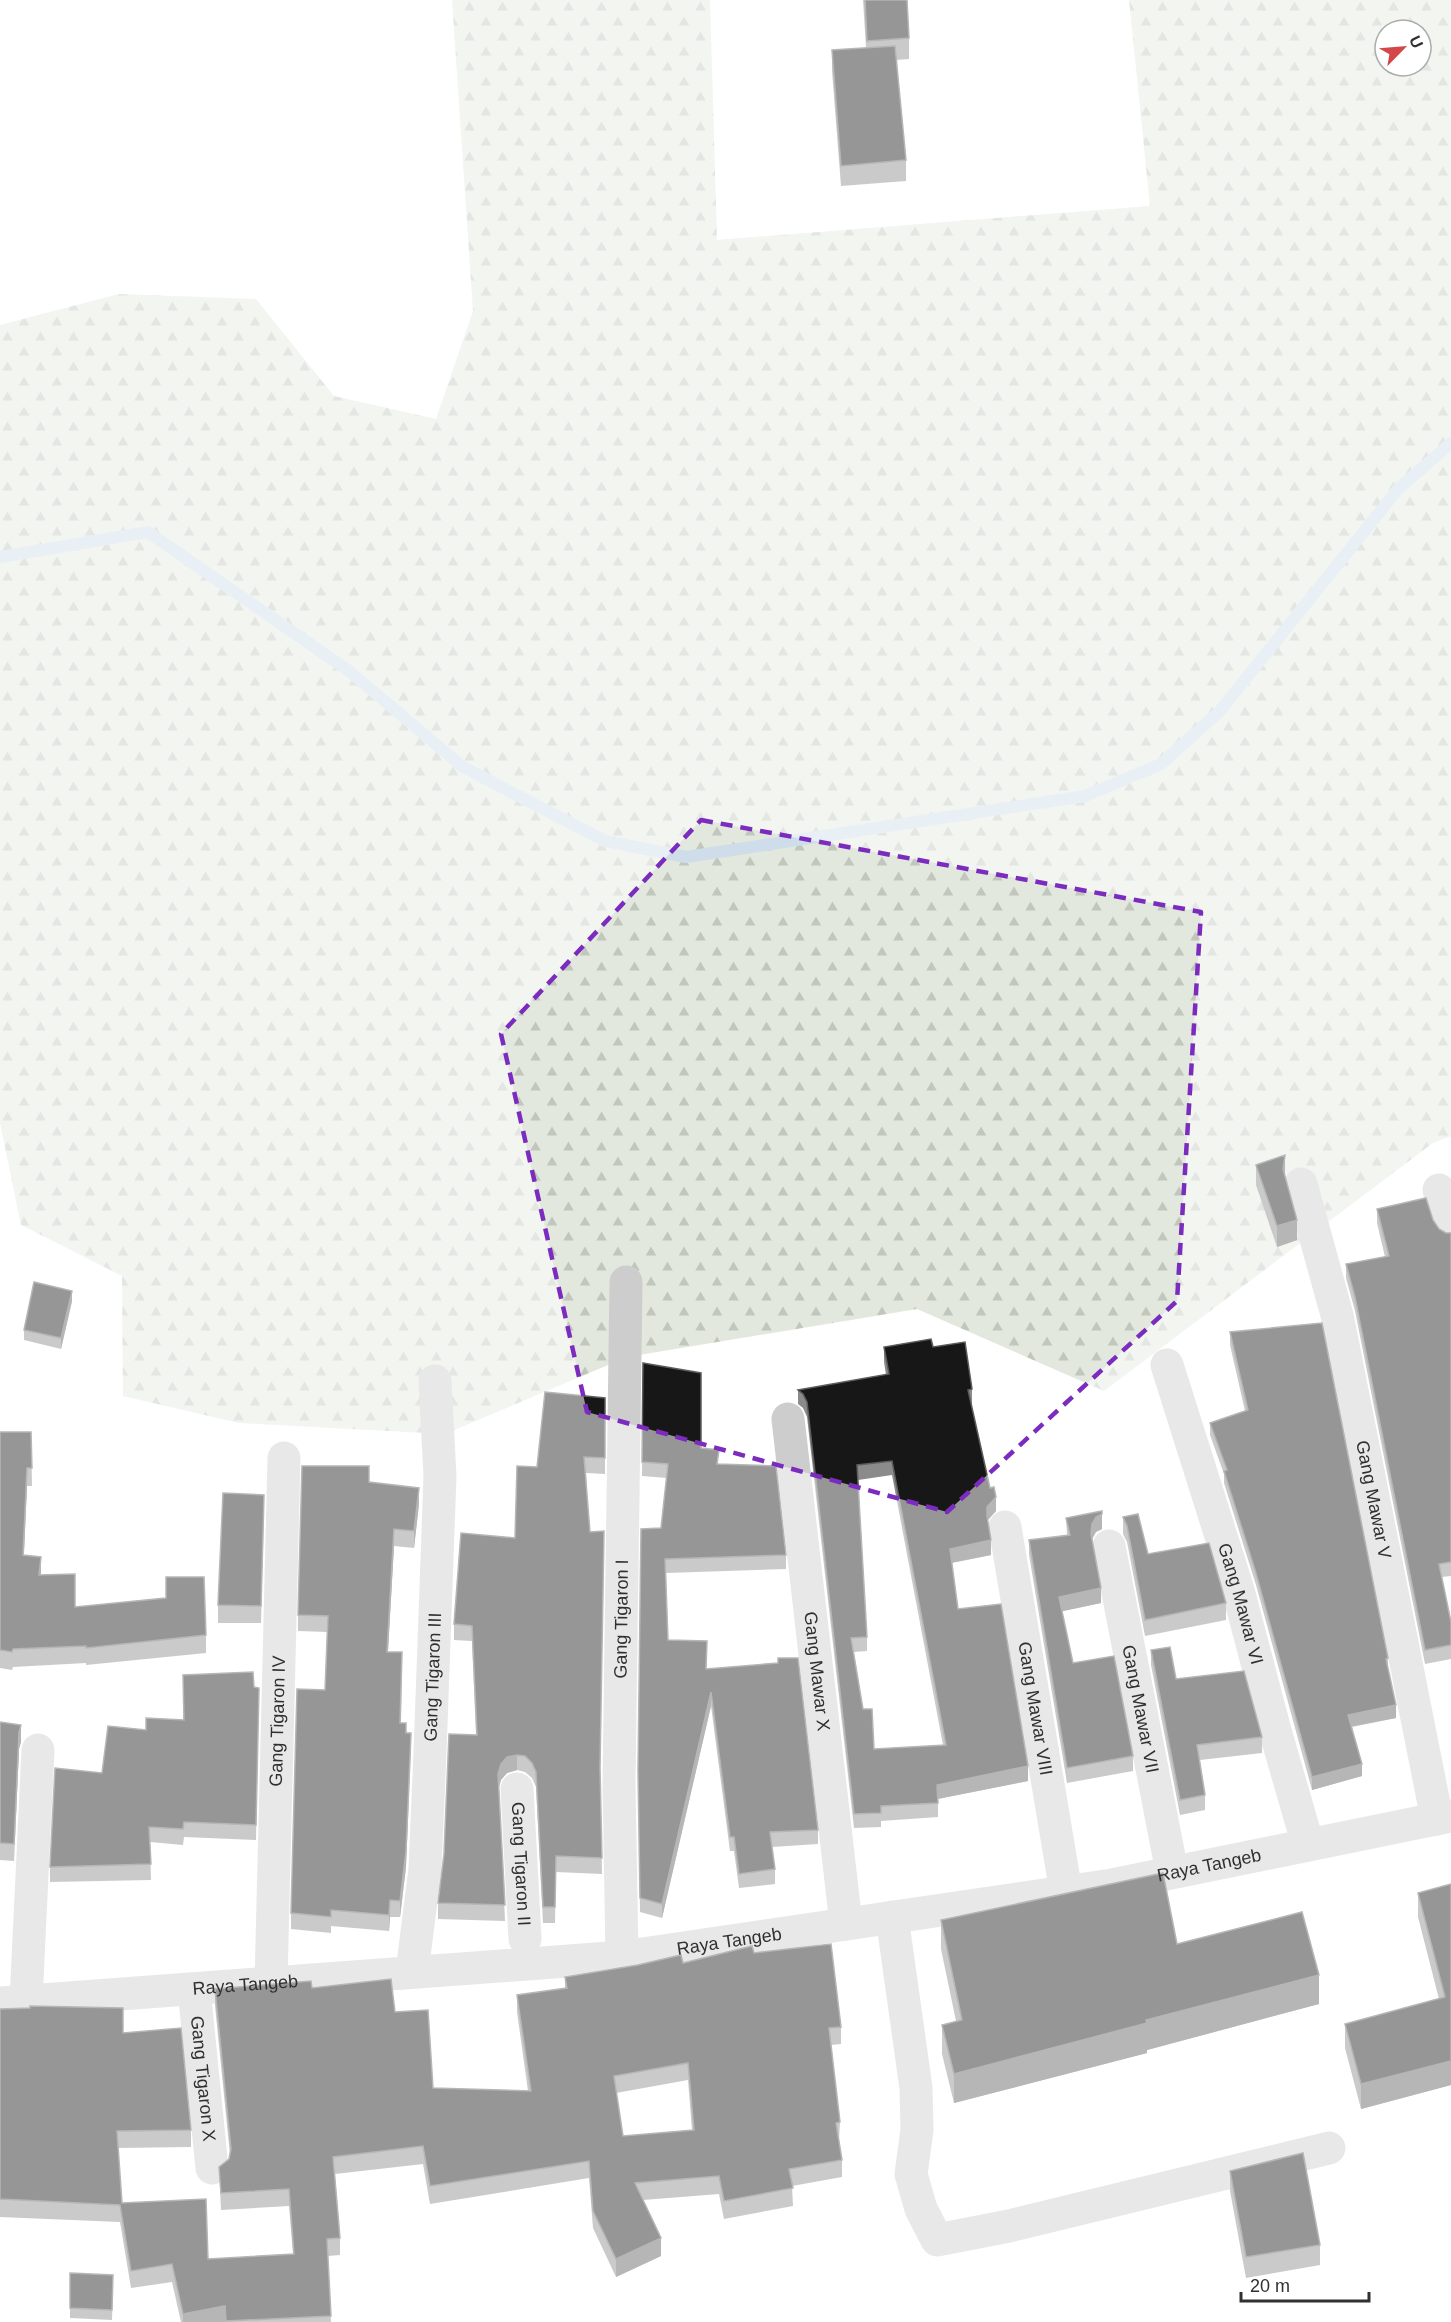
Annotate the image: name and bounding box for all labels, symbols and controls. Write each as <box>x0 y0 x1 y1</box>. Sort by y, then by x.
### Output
north arrow <box>1373 18 1433 78</box>
text: U <box>1406 33 1426 51</box>
street label: Gang Mawar V <box>1352 1439 1395 1560</box>
street label: Gang Mawar VI <box>1214 1541 1267 1667</box>
street label: Gang Tigaron I <box>610 1559 632 1679</box>
street label: Gang Mawar X <box>800 1611 834 1732</box>
street label: Gang Tigaron III <box>420 1612 445 1742</box>
street label: Gang Mawar VIII <box>1014 1640 1056 1777</box>
street label: Gang Mawar VII <box>1118 1643 1163 1775</box>
street label: Gang Tigaron IV <box>266 1655 289 1787</box>
street label: Gang Tigaron II <box>508 1801 534 1926</box>
street label: Raya Tangeb <box>1155 1845 1263 1886</box>
street label: Raya Tangeb <box>675 1924 783 1959</box>
street label: Raya Tangeb <box>192 1971 299 1999</box>
street label: Gang Tigaron X <box>187 2015 219 2142</box>
scale bar <box>1241 2265 1368 2303</box>
text: 20 m <box>1250 2276 1290 2296</box>

